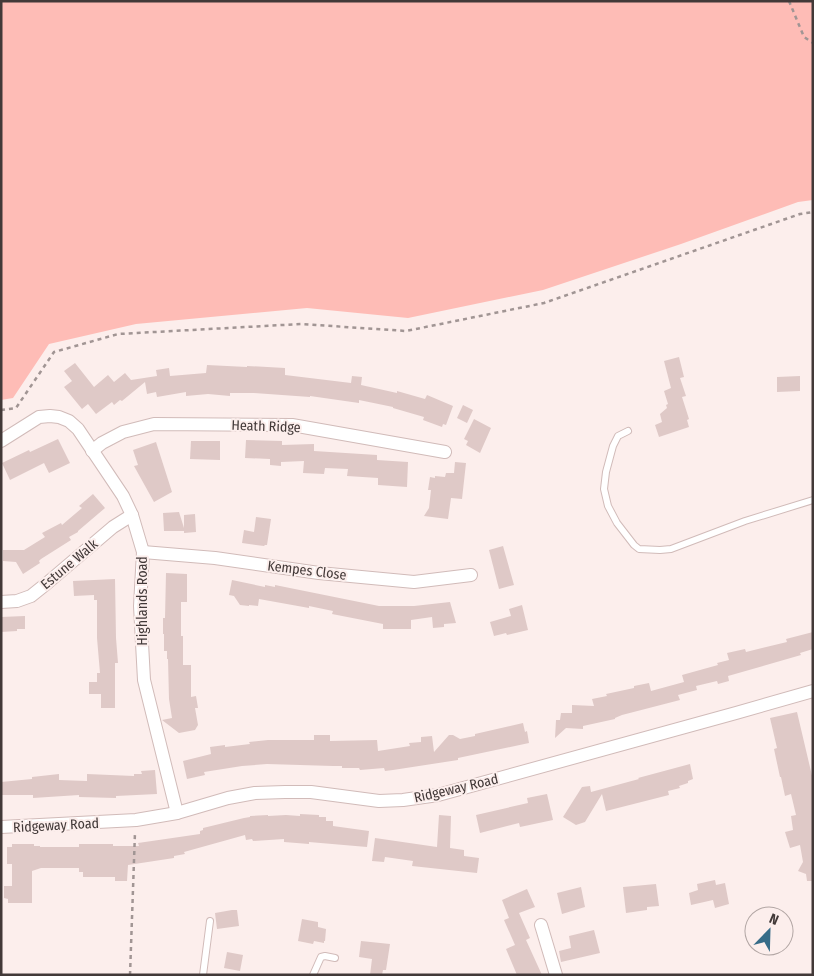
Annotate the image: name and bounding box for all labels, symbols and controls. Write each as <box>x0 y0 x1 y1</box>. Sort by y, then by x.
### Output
street label: Heath Ridge <box>231 417 301 436</box>
street label: Estune Walk <box>37 535 102 593</box>
street label: Highlands Road <box>134 556 151 646</box>
street label: Kempes Close <box>267 557 347 584</box>
street label: Ridgeway Road <box>412 771 500 806</box>
street label: Ridgeway Road <box>13 815 99 836</box>
north arrow <box>744 906 794 956</box>
text: N <box>767 910 781 929</box>

